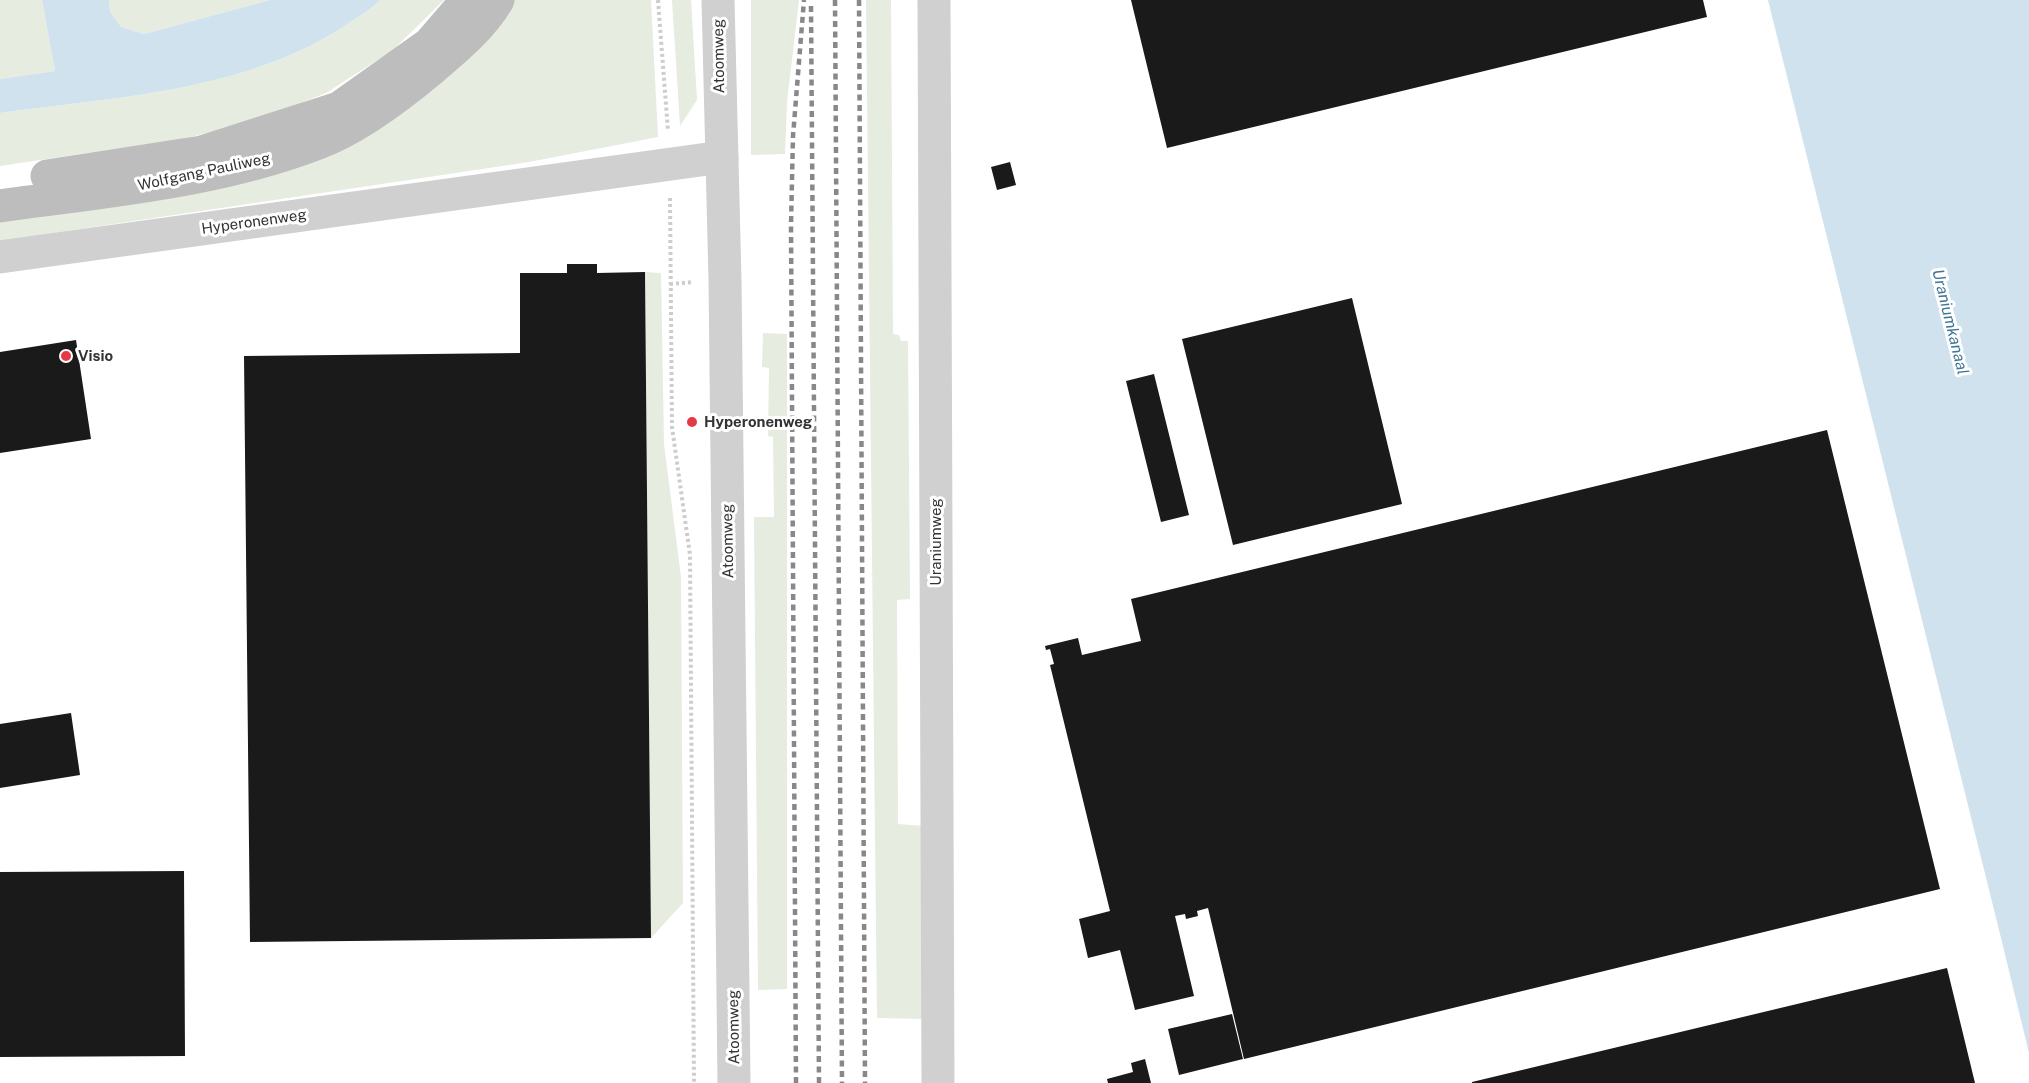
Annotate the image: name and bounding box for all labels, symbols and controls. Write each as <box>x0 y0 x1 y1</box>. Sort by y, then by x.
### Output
street label: Atoomweg <box>709 19 729 93</box>
street label: Wolfgang Pauliweg <box>136 149 272 195</box>
street label: Hyperonenweg <box>200 206 308 238</box>
water label: Uraniumkanaal <box>1928 267 1972 377</box>
place label: Visio <box>78 347 113 365</box>
marker: Visio <box>59 349 73 363</box>
place label: Hyperonenweg <box>704 413 812 431</box>
marker: Hyperonenweg <box>685 415 699 429</box>
street label: Uraniumweg <box>927 498 945 586</box>
street label: Atoomweg <box>718 504 738 578</box>
street label: Atoomweg <box>724 990 744 1064</box>

